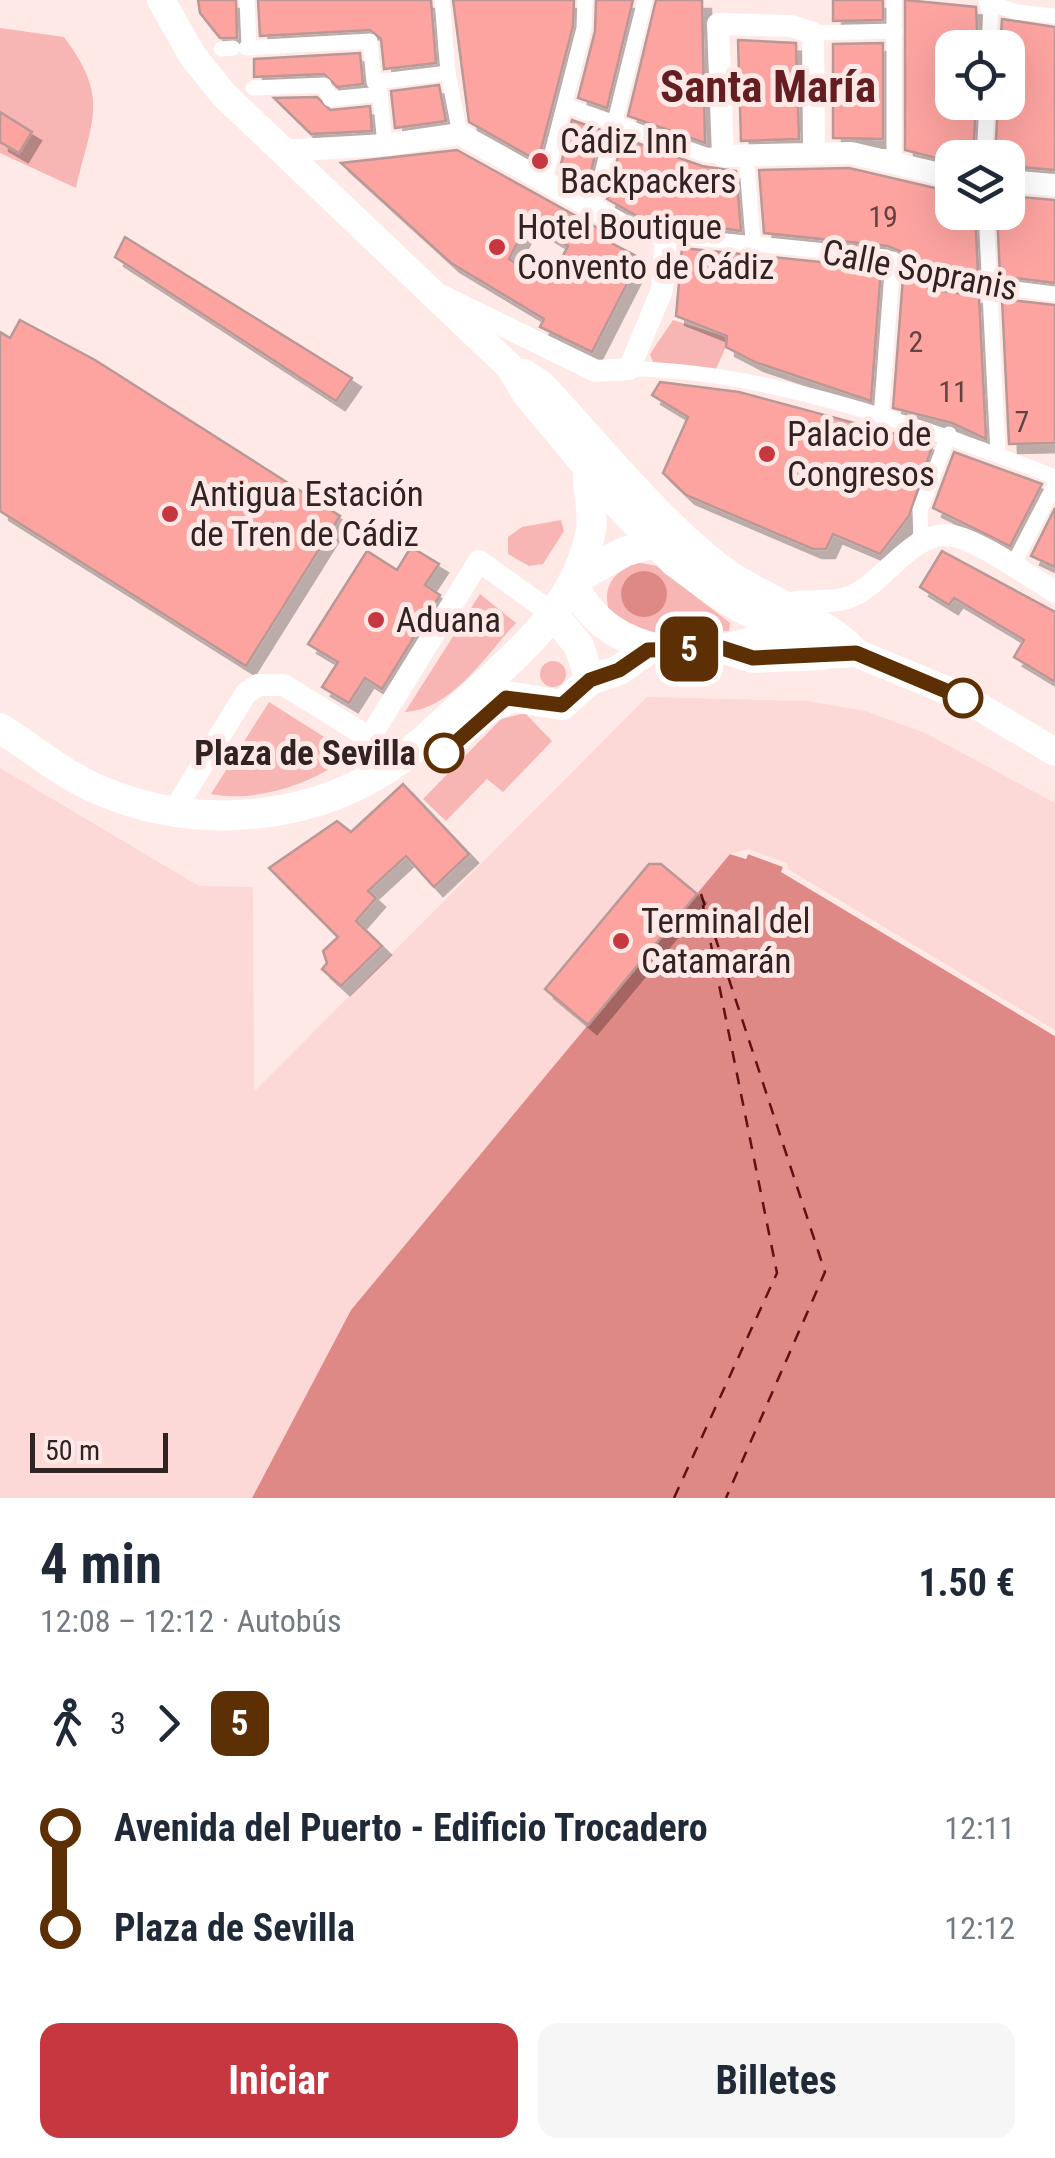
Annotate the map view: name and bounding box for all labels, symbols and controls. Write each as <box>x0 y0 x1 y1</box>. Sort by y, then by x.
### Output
map controls <box>935 30 1025 230</box>
button: locate <box>935 30 1025 120</box>
district label: Santa María <box>660 60 876 113</box>
place label: Cádiz Inn Backpackers <box>560 121 736 202</box>
button: layers <box>935 140 1025 230</box>
marker: Cádiz Inn Backpackers <box>529 150 551 172</box>
house number: 19 <box>868 199 898 234</box>
place label: Hotel Boutique Convento de Cádiz <box>517 207 774 288</box>
street label: Calle Sopranis <box>819 231 1021 309</box>
marker: Hotel Boutique Convento de Cádiz <box>486 236 508 258</box>
house number: 2 <box>909 324 923 359</box>
house number: 11 <box>938 374 968 409</box>
house number: 7 <box>1015 404 1029 439</box>
place label: Palacio de Congresos <box>787 414 935 495</box>
marker: Palacio de Congresos <box>756 443 778 465</box>
place label: Antigua Estación de Tren de Cádiz <box>190 474 424 555</box>
marker: Antigua Estación de Tren de Cádiz <box>159 503 181 525</box>
place label: Aduana <box>396 600 501 641</box>
marker: Aduana <box>365 609 387 631</box>
line badge: 5 <box>656 616 722 682</box>
text: 5 <box>680 629 698 670</box>
unlabelled marker <box>944 679 982 717</box>
place label: Plaza de Sevilla <box>194 733 416 774</box>
marker: Plaza de Sevilla <box>425 734 463 772</box>
place label: Terminal del Catamarán <box>641 901 811 982</box>
marker: Terminal del Catamarán <box>610 930 632 952</box>
scale bar <box>30 1428 168 1472</box>
text: 50 m <box>45 1434 100 1467</box>
text: 4 min <box>40 1532 162 1596</box>
text: 1.50 € <box>918 1561 1015 1605</box>
text: 12:08 – 12:12 · Autobús <box>40 1602 342 1640</box>
icon: walk <box>40 1696 95 1751</box>
icon: forward <box>141 1696 196 1751</box>
text: 5 <box>231 1703 249 1744</box>
text: 3 <box>110 1704 126 1742</box>
text: Avenida del Puerto - Edificio Trocadero <box>114 1806 708 1850</box>
text: 12:11 <box>944 1809 1015 1847</box>
text: Plaza de Sevilla <box>114 1906 355 1950</box>
text: 12:12 <box>944 1909 1015 1947</box>
button: Iniciar <box>40 2023 518 2138</box>
button: Billetes <box>538 2023 1015 2138</box>

